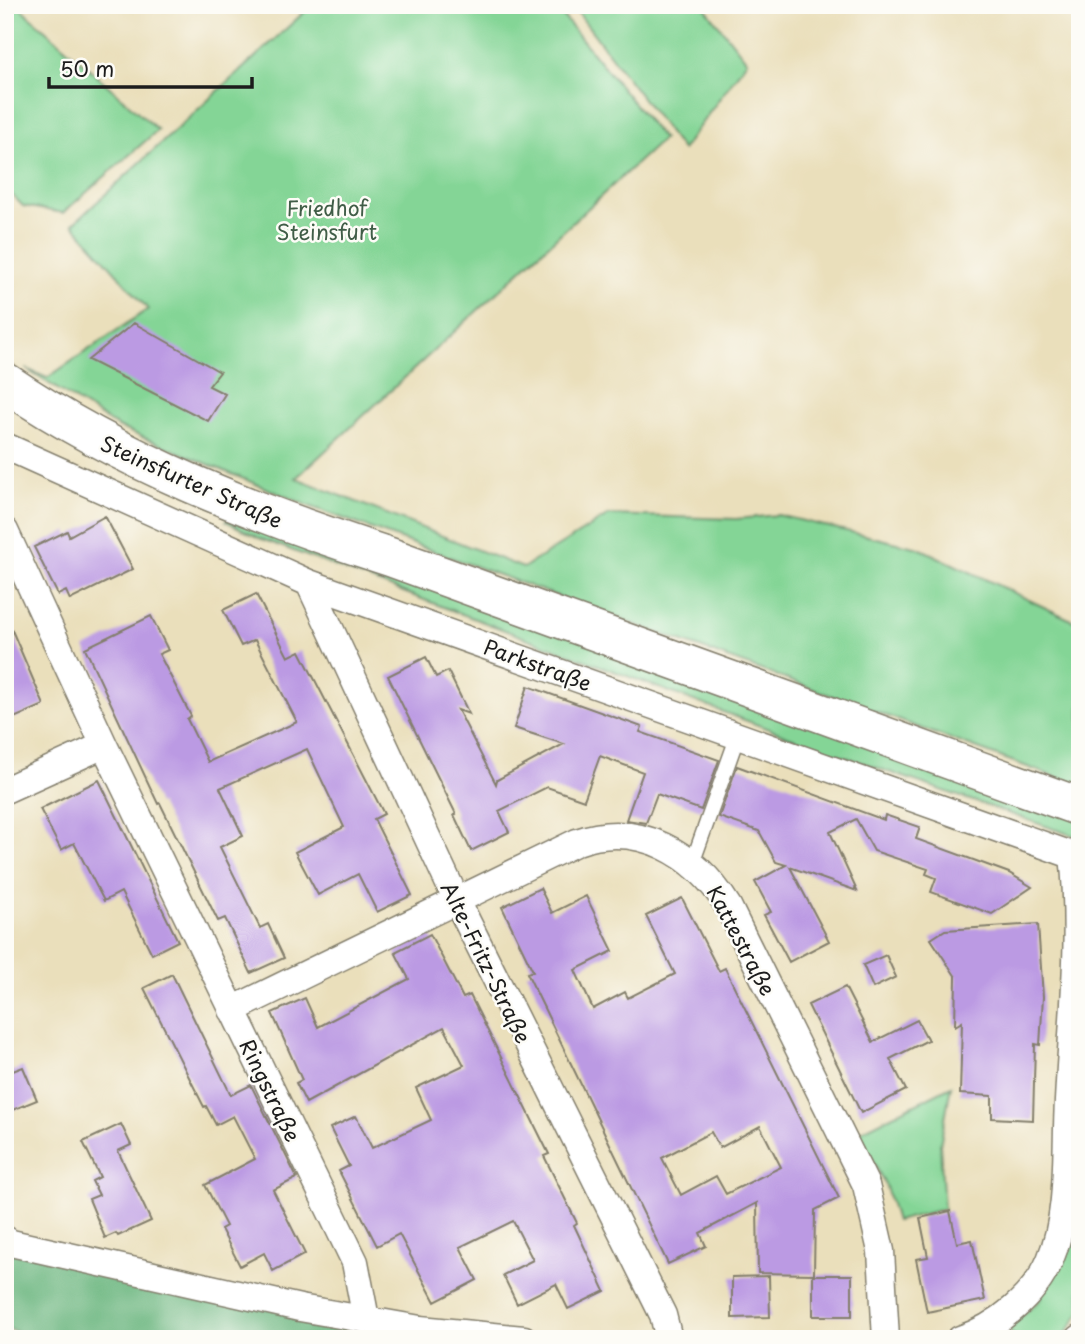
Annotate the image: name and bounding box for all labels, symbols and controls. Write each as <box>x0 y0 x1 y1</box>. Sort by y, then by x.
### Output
scale bar <box>49 46 252 90</box>
text: 50 m <box>60 52 114 84</box>
park label: Friedhof Steinsfurt <box>277 191 377 247</box>
street label: Steinsfurter Straße <box>96 426 288 536</box>
street label: Parkstraße <box>480 630 596 698</box>
street label: Alte-Fritz-Straße <box>434 876 540 1048</box>
street label: Kattestraße <box>700 879 784 1001</box>
street label: Ringstraße <box>232 1033 310 1147</box>

